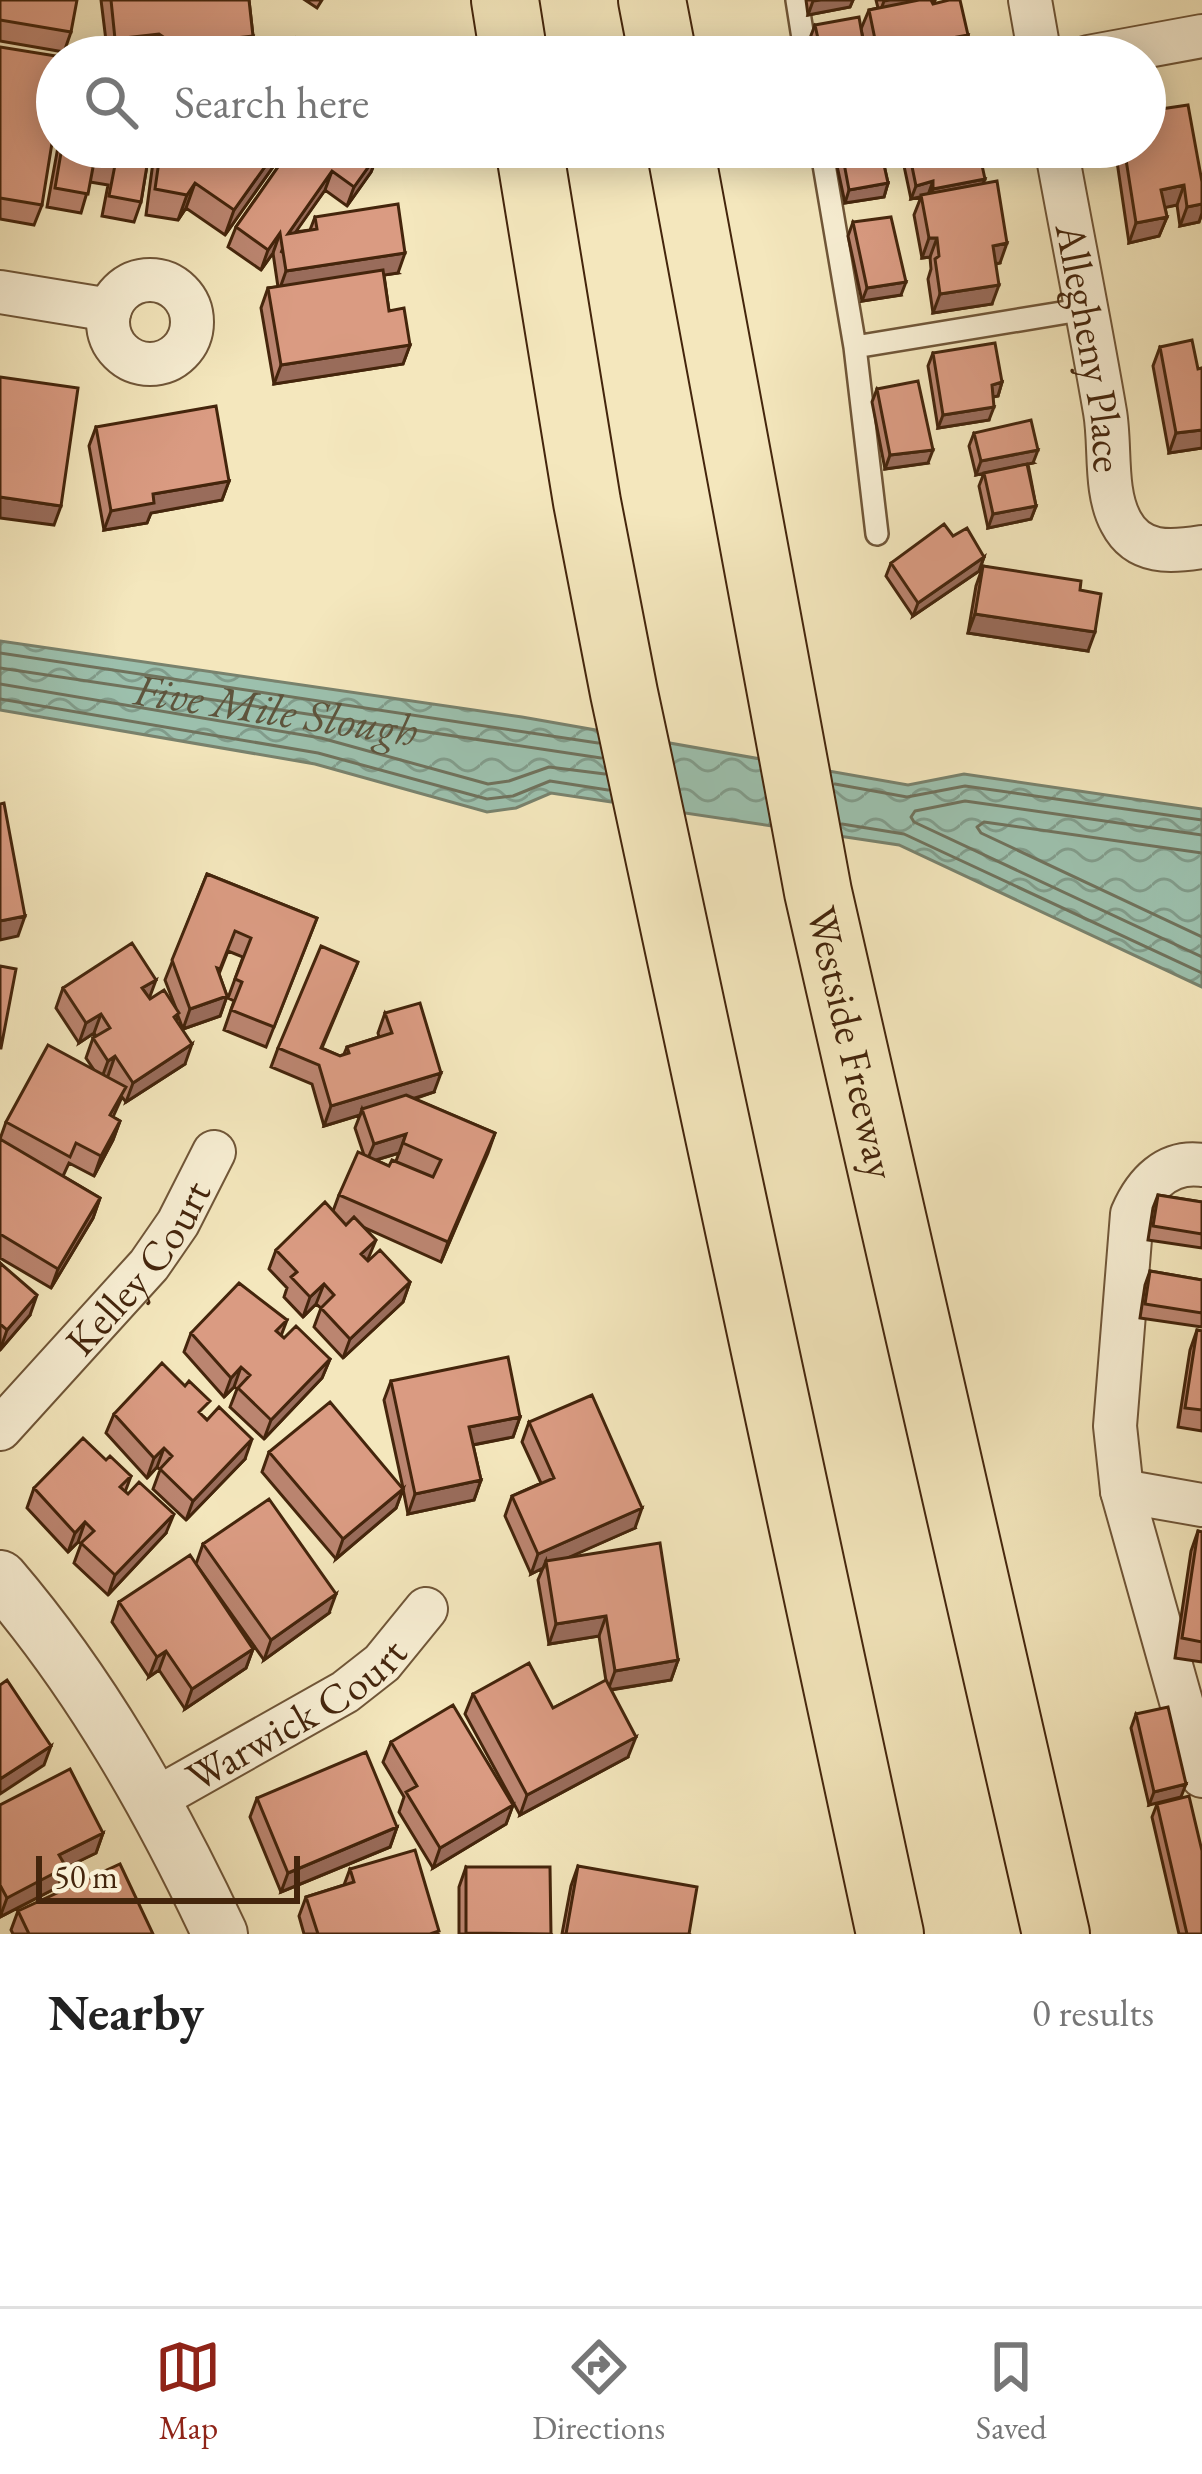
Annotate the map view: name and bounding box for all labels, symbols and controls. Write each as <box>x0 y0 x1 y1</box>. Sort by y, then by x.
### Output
search box <box>36 36 1166 168</box>
icon: search <box>78 69 144 135</box>
text: Search here <box>174 73 369 131</box>
street label: Allegheny Place <box>1043 218 1136 474</box>
water label: Five Mile Slough <box>129 659 422 759</box>
street label: Westside Freeway <box>794 901 910 1185</box>
street label: Kelley Court <box>53 1171 223 1367</box>
street label: Warwick Court <box>176 1627 419 1804</box>
scale bar <box>36 1850 300 1903</box>
text: 50 m <box>54 1855 118 1898</box>
text: Nearby <box>48 1979 204 2045</box>
text: 0 results <box>1032 1987 1154 2038</box>
tab: Map <box>155 2334 221 2449</box>
tab: Directions <box>532 2334 665 2449</box>
tab: Saved <box>976 2334 1047 2449</box>

